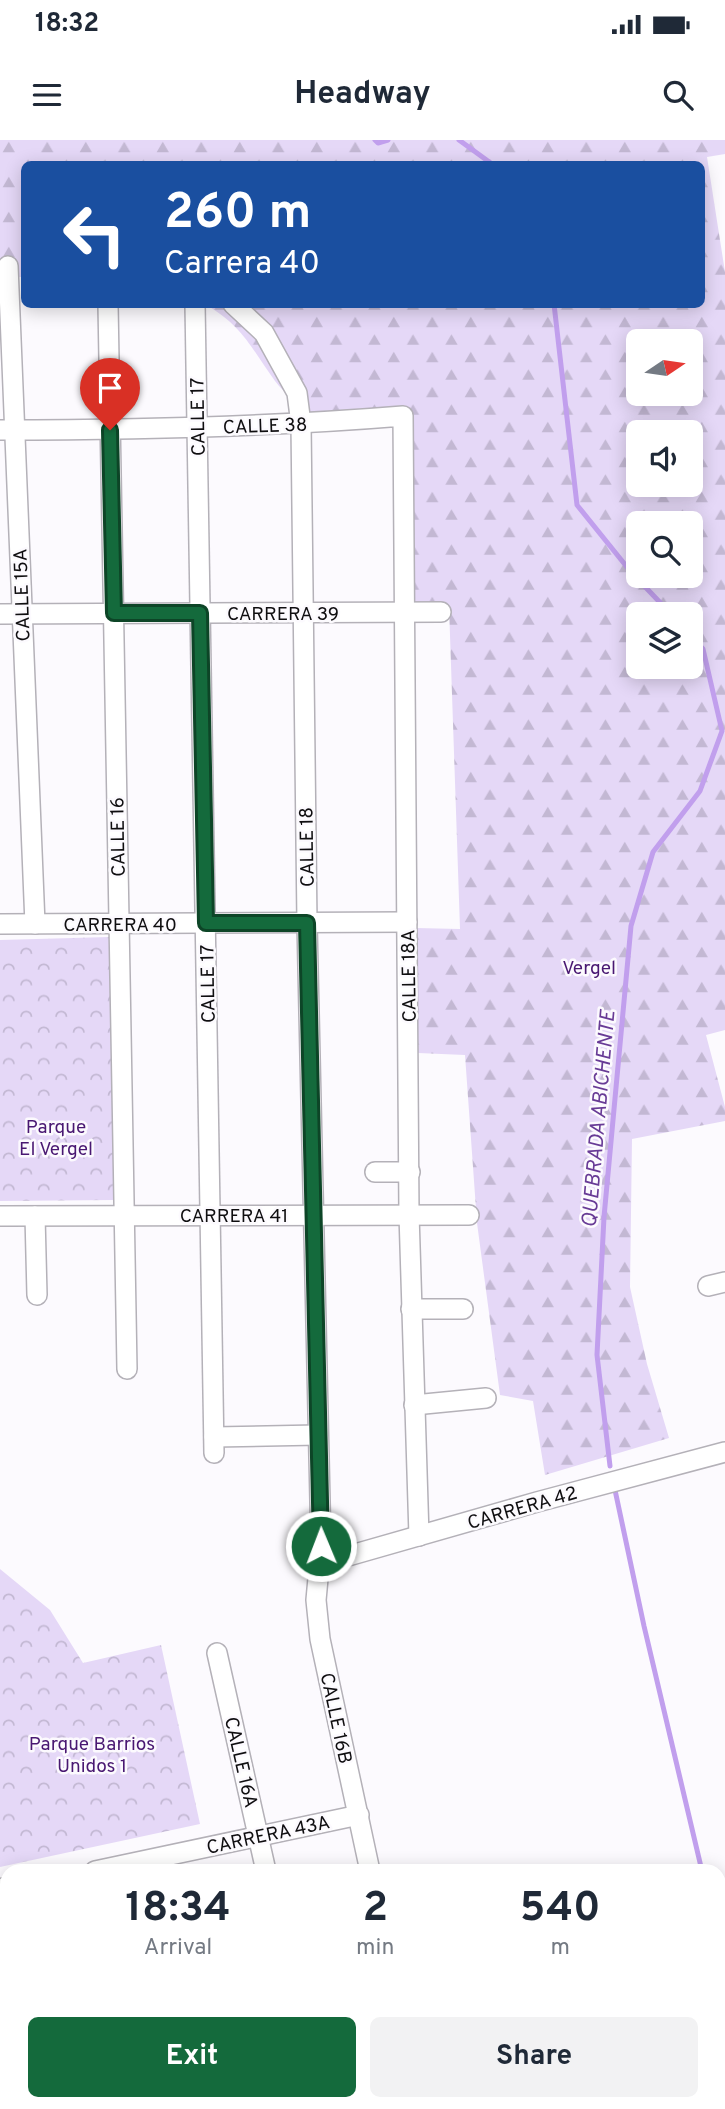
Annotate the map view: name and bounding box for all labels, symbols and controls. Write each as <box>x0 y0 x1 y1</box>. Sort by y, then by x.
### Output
text: 18:32 <box>35 8 99 41</box>
text: Headway <box>294 75 431 115</box>
icon: menu <box>28 76 66 114</box>
icon: search <box>659 76 697 114</box>
text: 260 m <box>164 184 311 246</box>
icon: left <box>49 189 140 280</box>
text: Carrera 40 <box>164 245 320 285</box>
north arrow <box>626 329 704 406</box>
map controls <box>626 329 703 679</box>
pin <box>80 358 140 430</box>
icon: arrive <box>91 369 129 407</box>
street label: CALLE 17 <box>186 377 212 456</box>
street label: CALLE 38 <box>222 414 308 440</box>
button: sound <box>626 420 703 497</box>
button: search <box>626 511 703 588</box>
street label: CALLE 15A <box>9 548 37 642</box>
button: layers <box>626 602 703 679</box>
street label: CARRERA 39 <box>227 603 339 627</box>
street label: CALLE 16 <box>106 797 132 877</box>
street label: CALLE 18 <box>295 807 321 887</box>
street label: CARRERA 40 <box>63 914 177 938</box>
street label: CALLE 18A <box>397 929 423 1023</box>
street label: CALLE 17 <box>196 944 222 1023</box>
park label: Vergel <box>562 957 616 981</box>
water label: QUEBRADA ABICHENTE <box>577 1008 623 1229</box>
park label: Parque El Vergel <box>19 1116 93 1162</box>
street label: CARRERA 41 <box>180 1205 288 1229</box>
street label: CARRERA 42 <box>465 1482 580 1536</box>
position arrow <box>284 1509 358 1583</box>
street label: CALLE 16B <box>314 1671 356 1766</box>
street label: CALLE 16A <box>218 1715 262 1810</box>
park label: Parque Barrios Unidos 1 <box>29 1733 155 1779</box>
street label: CARRERA 43A <box>204 1811 332 1861</box>
text: 18:34 <box>125 1883 231 1936</box>
text: 2 <box>362 1883 388 1936</box>
text: 540 <box>520 1883 601 1936</box>
text: Arrival <box>144 1934 212 1963</box>
text: min <box>356 1934 394 1963</box>
text: m <box>550 1934 570 1963</box>
button: Exit <box>28 2017 356 2097</box>
button: Share <box>370 2017 698 2097</box>

